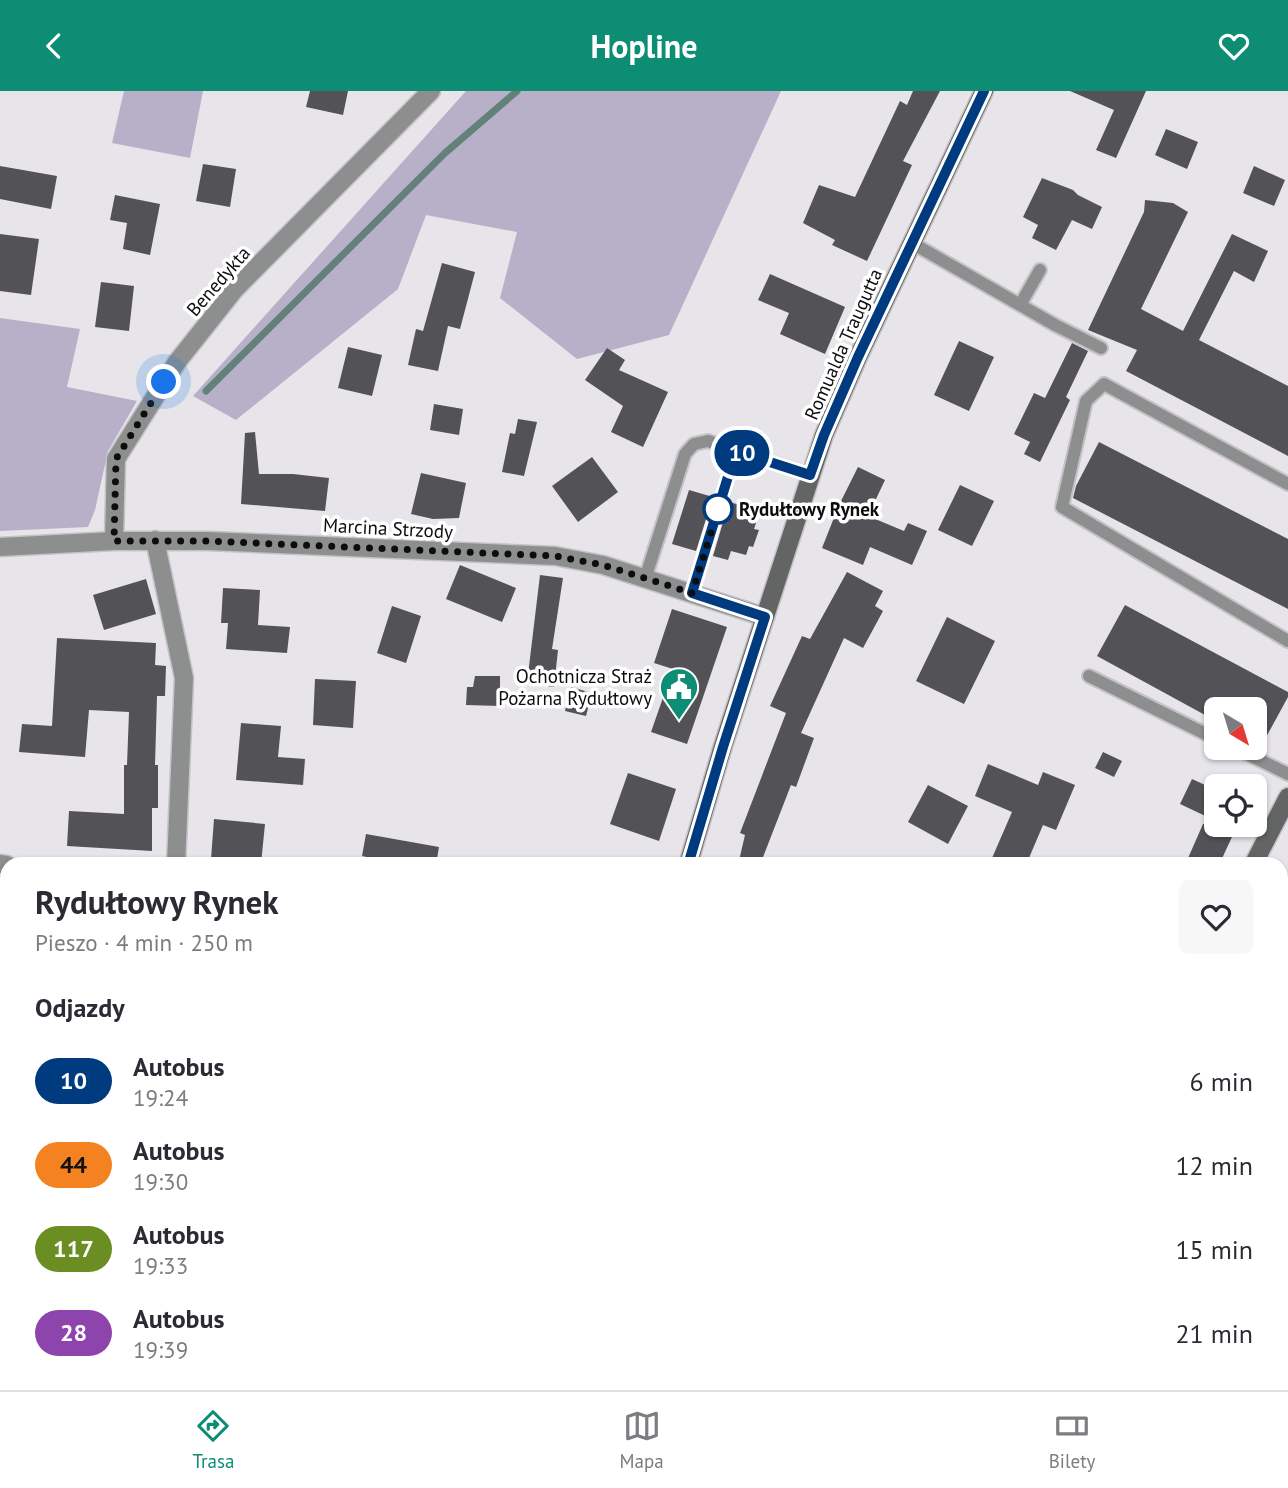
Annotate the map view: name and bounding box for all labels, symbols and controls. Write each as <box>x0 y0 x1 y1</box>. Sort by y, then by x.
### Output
text: Hopline <box>590 25 698 67</box>
icon: back <box>35 27 73 65</box>
icon: heart <box>1215 27 1253 65</box>
street label: Benedykta <box>181 241 255 321</box>
street label: Romualda Traugutta <box>799 265 887 423</box>
your location <box>146 364 181 399</box>
line badge: 10 <box>710 430 774 476</box>
text: 10 <box>728 437 756 468</box>
marker: Rydułtowy Rynek <box>703 494 733 524</box>
place label: Rydułtowy Rynek <box>739 497 880 521</box>
street label: Marcina Strzody <box>323 513 454 543</box>
place label: Ochotnicza Straż Pożarna Rydułtowy <box>498 664 652 710</box>
public building icon: Ochotnicza Straż Pożarna Rydułtowy <box>658 666 700 721</box>
north arrow <box>1204 697 1267 759</box>
map controls <box>1204 697 1267 837</box>
button: locate <box>1204 774 1267 837</box>
text: Rydułtowy Rynek <box>35 880 278 923</box>
button: heart <box>1179 880 1253 954</box>
text: Pieszo · 4 min · 250 m <box>35 928 253 957</box>
text: Odjazdy <box>35 991 125 1024</box>
text: Autobus <box>133 1050 225 1083</box>
text: 10 <box>60 1065 87 1096</box>
text: 6 min <box>1190 1065 1253 1098</box>
text: 19:24 <box>133 1083 188 1112</box>
text: Autobus <box>133 1134 225 1167</box>
text: 44 <box>60 1149 87 1180</box>
text: 12 min <box>1175 1149 1253 1182</box>
text: 19:30 <box>133 1167 188 1196</box>
text: Autobus <box>133 1218 225 1251</box>
text: 117 <box>53 1233 94 1264</box>
text: 15 min <box>1175 1233 1253 1266</box>
text: 19:33 <box>133 1251 188 1280</box>
text: Autobus <box>133 1302 225 1335</box>
text: 28 <box>60 1317 87 1348</box>
text: 21 min <box>1175 1317 1253 1350</box>
text: 19:39 <box>133 1335 188 1364</box>
tab: Trasa <box>193 1407 234 1473</box>
tab: Mapa <box>620 1407 664 1473</box>
tab: Bilety <box>1049 1407 1095 1473</box>

